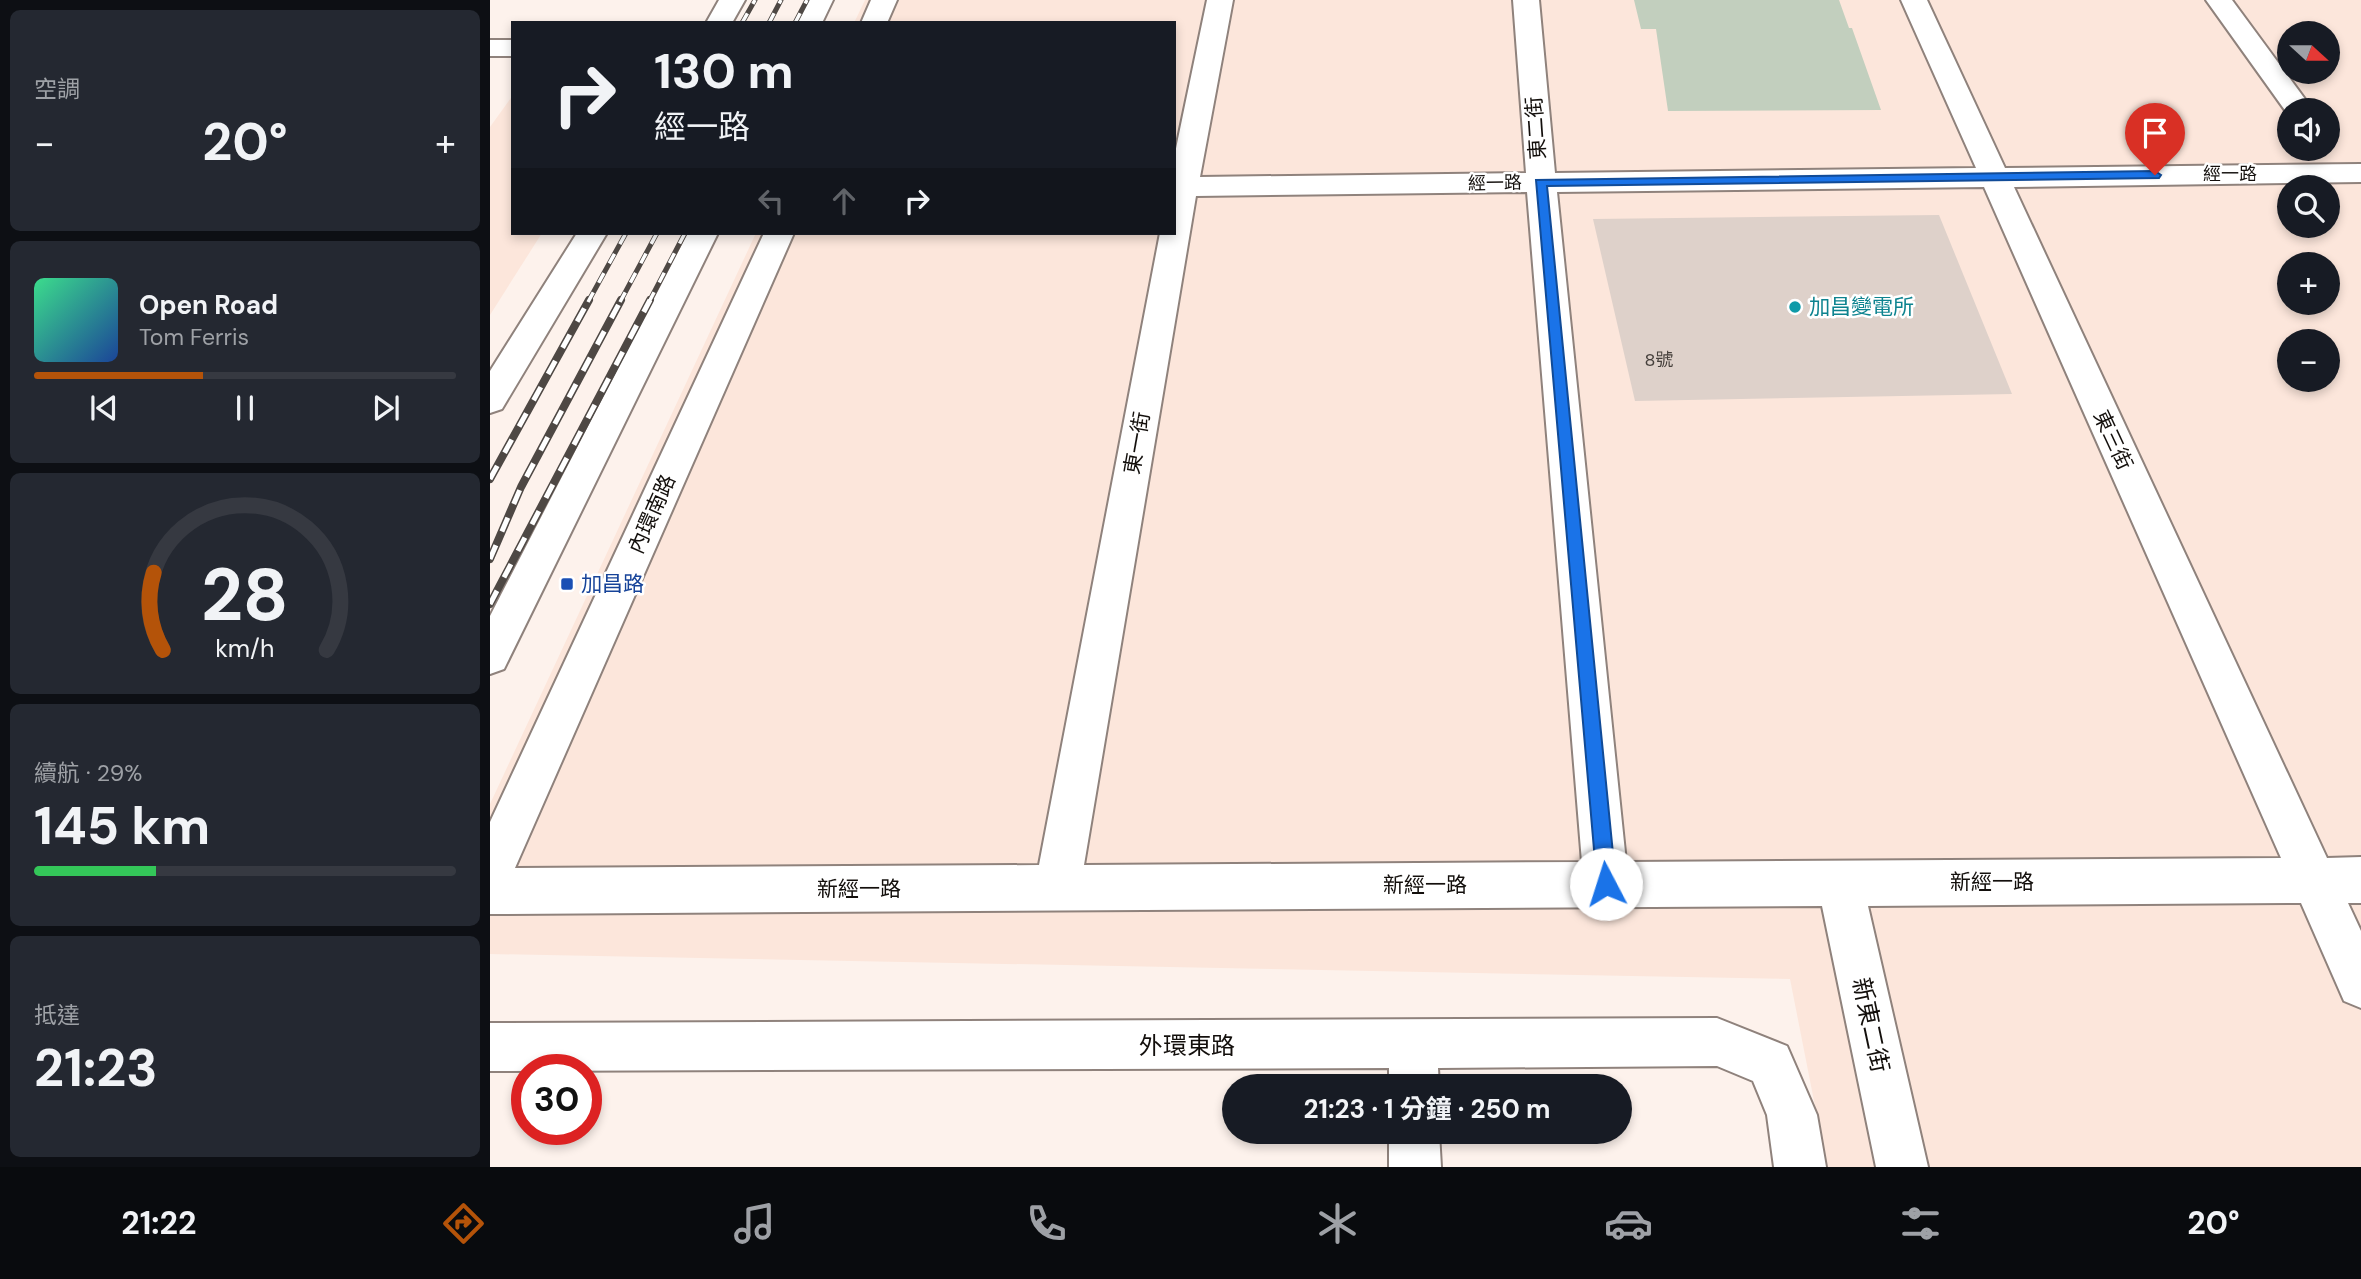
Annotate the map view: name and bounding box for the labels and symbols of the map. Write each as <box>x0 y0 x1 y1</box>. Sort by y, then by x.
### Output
north arrow <box>2277 21 2340 84</box>
street label: 東二街 <box>1520 96 1552 160</box>
pin <box>2125 103 2185 175</box>
street label: 經一路 <box>2203 162 2257 186</box>
street label: 經一路 <box>1468 171 1522 195</box>
place label: 加昌變電所 <box>1809 293 1914 321</box>
marker: 加昌變電所 <box>1787 299 1803 315</box>
house number: 8號 <box>1645 348 1673 372</box>
street label: 東三街 <box>2087 406 2139 474</box>
street label: 東一街 <box>1118 410 1156 476</box>
street label: 內環南路 <box>622 470 682 558</box>
place label: 加昌路 <box>581 570 644 598</box>
marker: 加昌路 <box>559 576 575 592</box>
position arrow <box>1569 847 1643 921</box>
street label: 新經一路 <box>1950 868 2034 896</box>
street label: 新經一路 <box>1383 871 1467 899</box>
street label: 新經一路 <box>817 875 901 903</box>
street label: 新東二街 <box>1846 975 1896 1075</box>
street label: 外環東路 <box>1139 1030 1235 1061</box>
speed limit sign: 30 <box>511 1054 602 1145</box>

